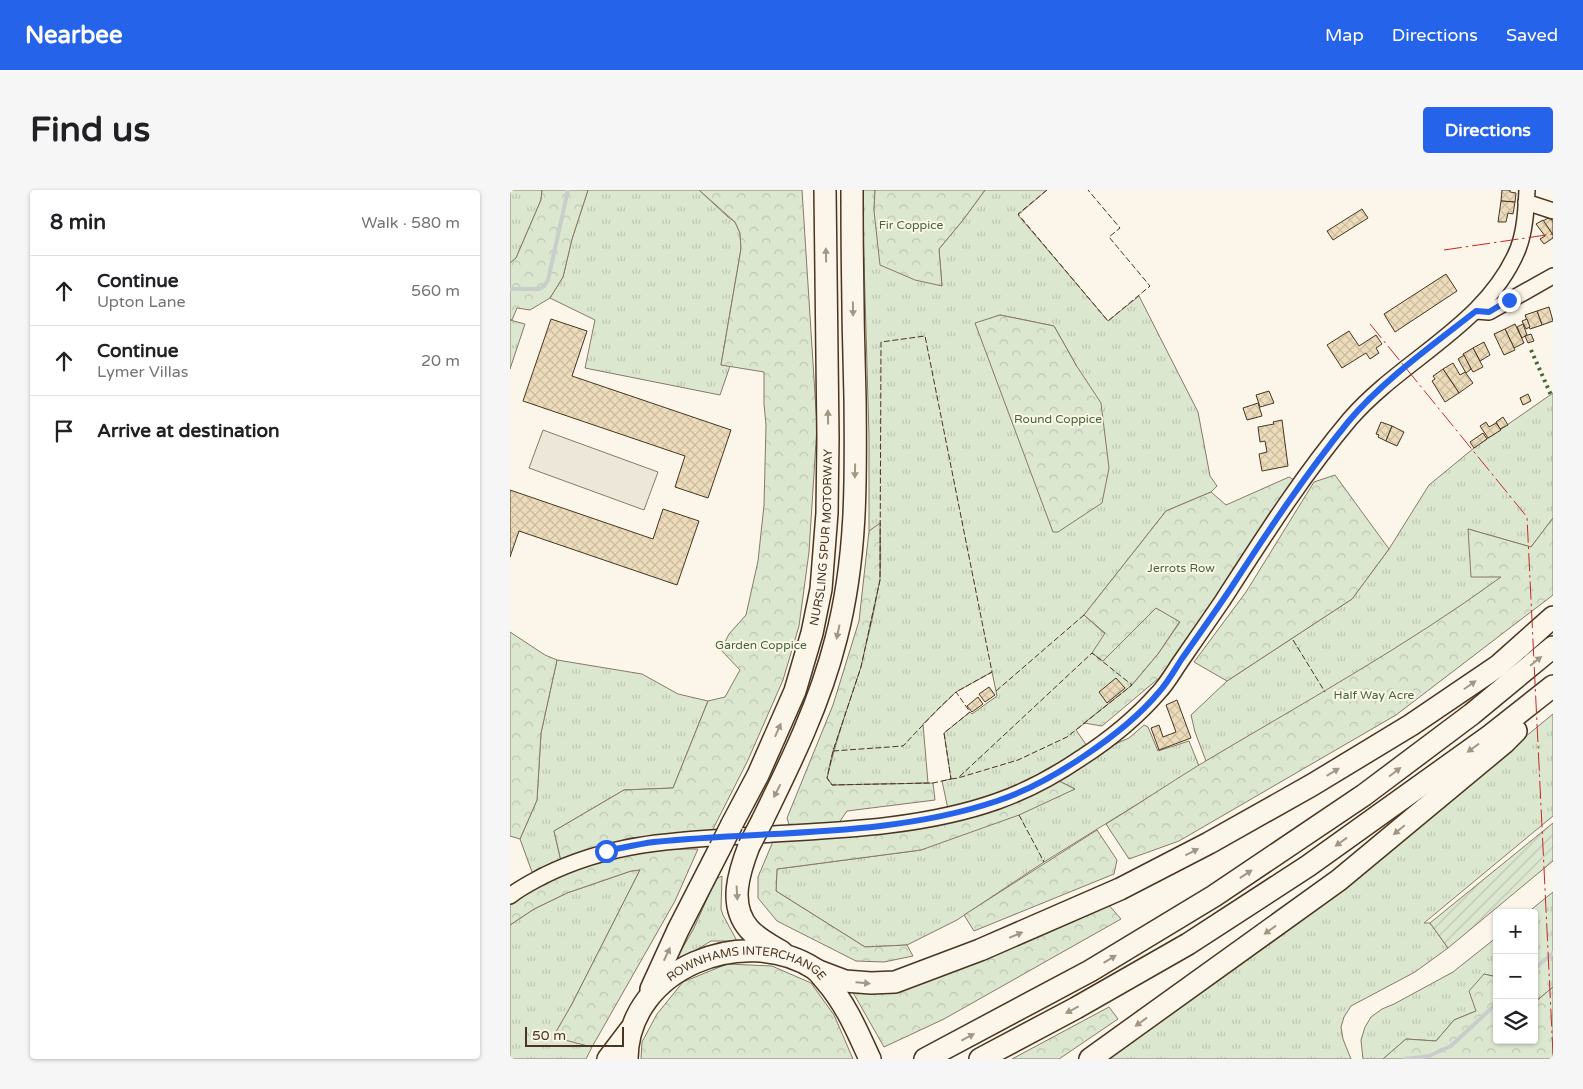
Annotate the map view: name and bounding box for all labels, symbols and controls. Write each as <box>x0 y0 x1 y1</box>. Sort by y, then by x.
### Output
text: Nearbee <box>25 21 123 50</box>
text: Map <box>1325 24 1364 46</box>
text: Directions <box>1392 24 1478 46</box>
text: Saved <box>1506 24 1558 46</box>
button: Directions <box>1423 107 1553 153</box>
text: Find us <box>30 109 150 151</box>
text: 8 min <box>50 210 106 235</box>
text: Walk · 580 m <box>361 213 460 233</box>
park label: Fir Coppice <box>879 218 943 232</box>
one-way arrow <box>822 247 830 263</box>
text: Continue <box>97 270 179 292</box>
icon: ahead <box>50 277 78 305</box>
text: 560 m <box>411 281 460 301</box>
route end <box>1498 289 1521 312</box>
text: Upton Lane <box>97 292 186 312</box>
one-way arrow <box>849 301 857 317</box>
text: Continue <box>97 340 179 362</box>
icon: ahead <box>50 347 78 375</box>
text: 20 m <box>421 351 460 371</box>
text: Lymer Villas <box>97 362 188 382</box>
one-way arrow <box>824 409 832 425</box>
park label: Round Coppice <box>1014 412 1102 426</box>
icon: arrive <box>50 417 78 445</box>
text: Arrive at destination <box>97 420 280 442</box>
street label: NURSLING SPUR MOTORWAY <box>807 449 835 627</box>
one-way arrow <box>851 463 859 479</box>
park label: Jerrots Row <box>1147 561 1215 575</box>
one-way arrow <box>834 625 842 640</box>
park label: Garden Coppice <box>715 638 807 652</box>
one-way arrow <box>1529 656 1542 667</box>
one-way arrow <box>1463 680 1477 690</box>
park label: Half Way Acre <box>1334 688 1415 702</box>
one-way arrow <box>774 723 782 737</box>
one-way arrow <box>1466 743 1480 753</box>
one-way arrow <box>1388 767 1402 777</box>
one-way arrow <box>1327 768 1340 777</box>
one-way arrow <box>773 784 781 798</box>
one-way arrow <box>1393 825 1406 836</box>
one-way arrow <box>1334 837 1347 847</box>
route start <box>595 840 618 863</box>
one-way arrow <box>1185 848 1199 856</box>
one-way arrow <box>1240 869 1253 879</box>
one-way arrow <box>734 885 742 901</box>
map controls <box>1493 909 1538 1044</box>
button: + <box>1493 909 1538 954</box>
one-way arrow <box>1264 924 1277 934</box>
one-way arrow <box>1009 930 1023 938</box>
text: ROWNHAMS INTERCHANGE <box>664 944 829 984</box>
one-way arrow <box>663 947 671 961</box>
one-way arrow <box>1104 954 1117 963</box>
button: − <box>1493 954 1538 999</box>
street label: ROWNHAMS INTERCHANGE <box>660 976 830 990</box>
one-way arrow <box>855 979 871 987</box>
button: layers <box>1493 999 1538 1044</box>
one-way arrow <box>1065 1006 1079 1015</box>
one-way arrow <box>1134 1017 1148 1027</box>
scale bar <box>525 1024 624 1047</box>
text: 50 m <box>532 1027 566 1044</box>
one-way arrow <box>961 1033 975 1041</box>

